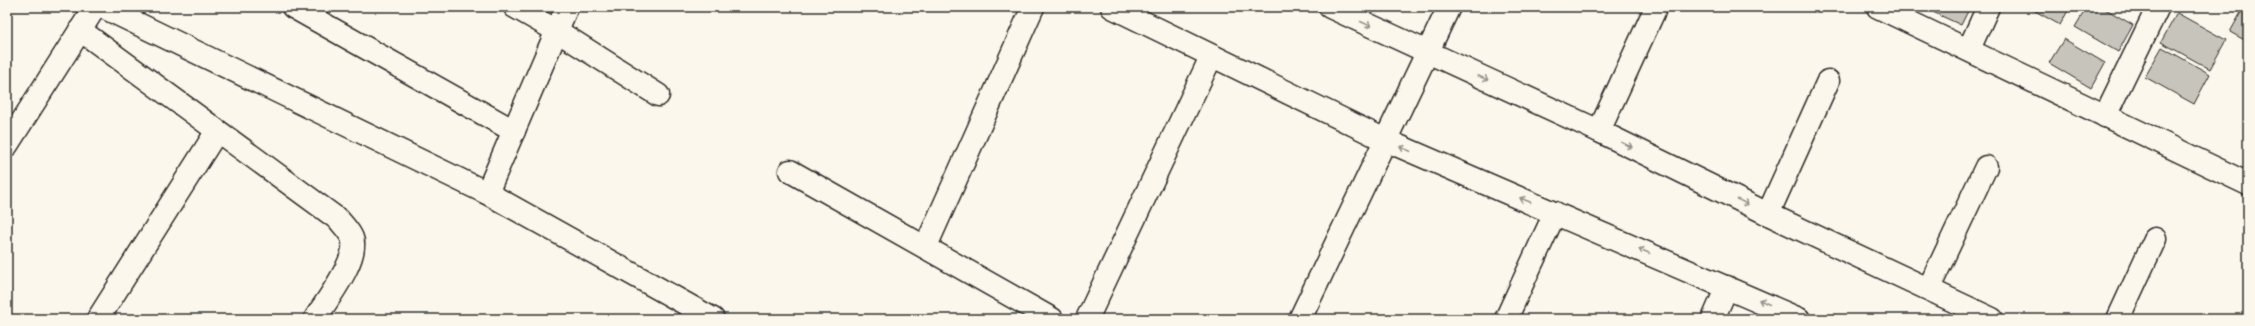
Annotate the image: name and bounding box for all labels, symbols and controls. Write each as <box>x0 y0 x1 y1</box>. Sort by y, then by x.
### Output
one-way arrow <box>1359 21 1371 28</box>
one-way arrow <box>1477 75 1489 82</box>
one-way arrow <box>1620 142 1632 149</box>
one-way arrow <box>1400 145 1412 152</box>
one-way arrow <box>1519 196 1531 203</box>
one-way arrow <box>1737 199 1749 206</box>
one-way arrow <box>1639 247 1651 254</box>
one-way arrow <box>1758 298 1770 306</box>

